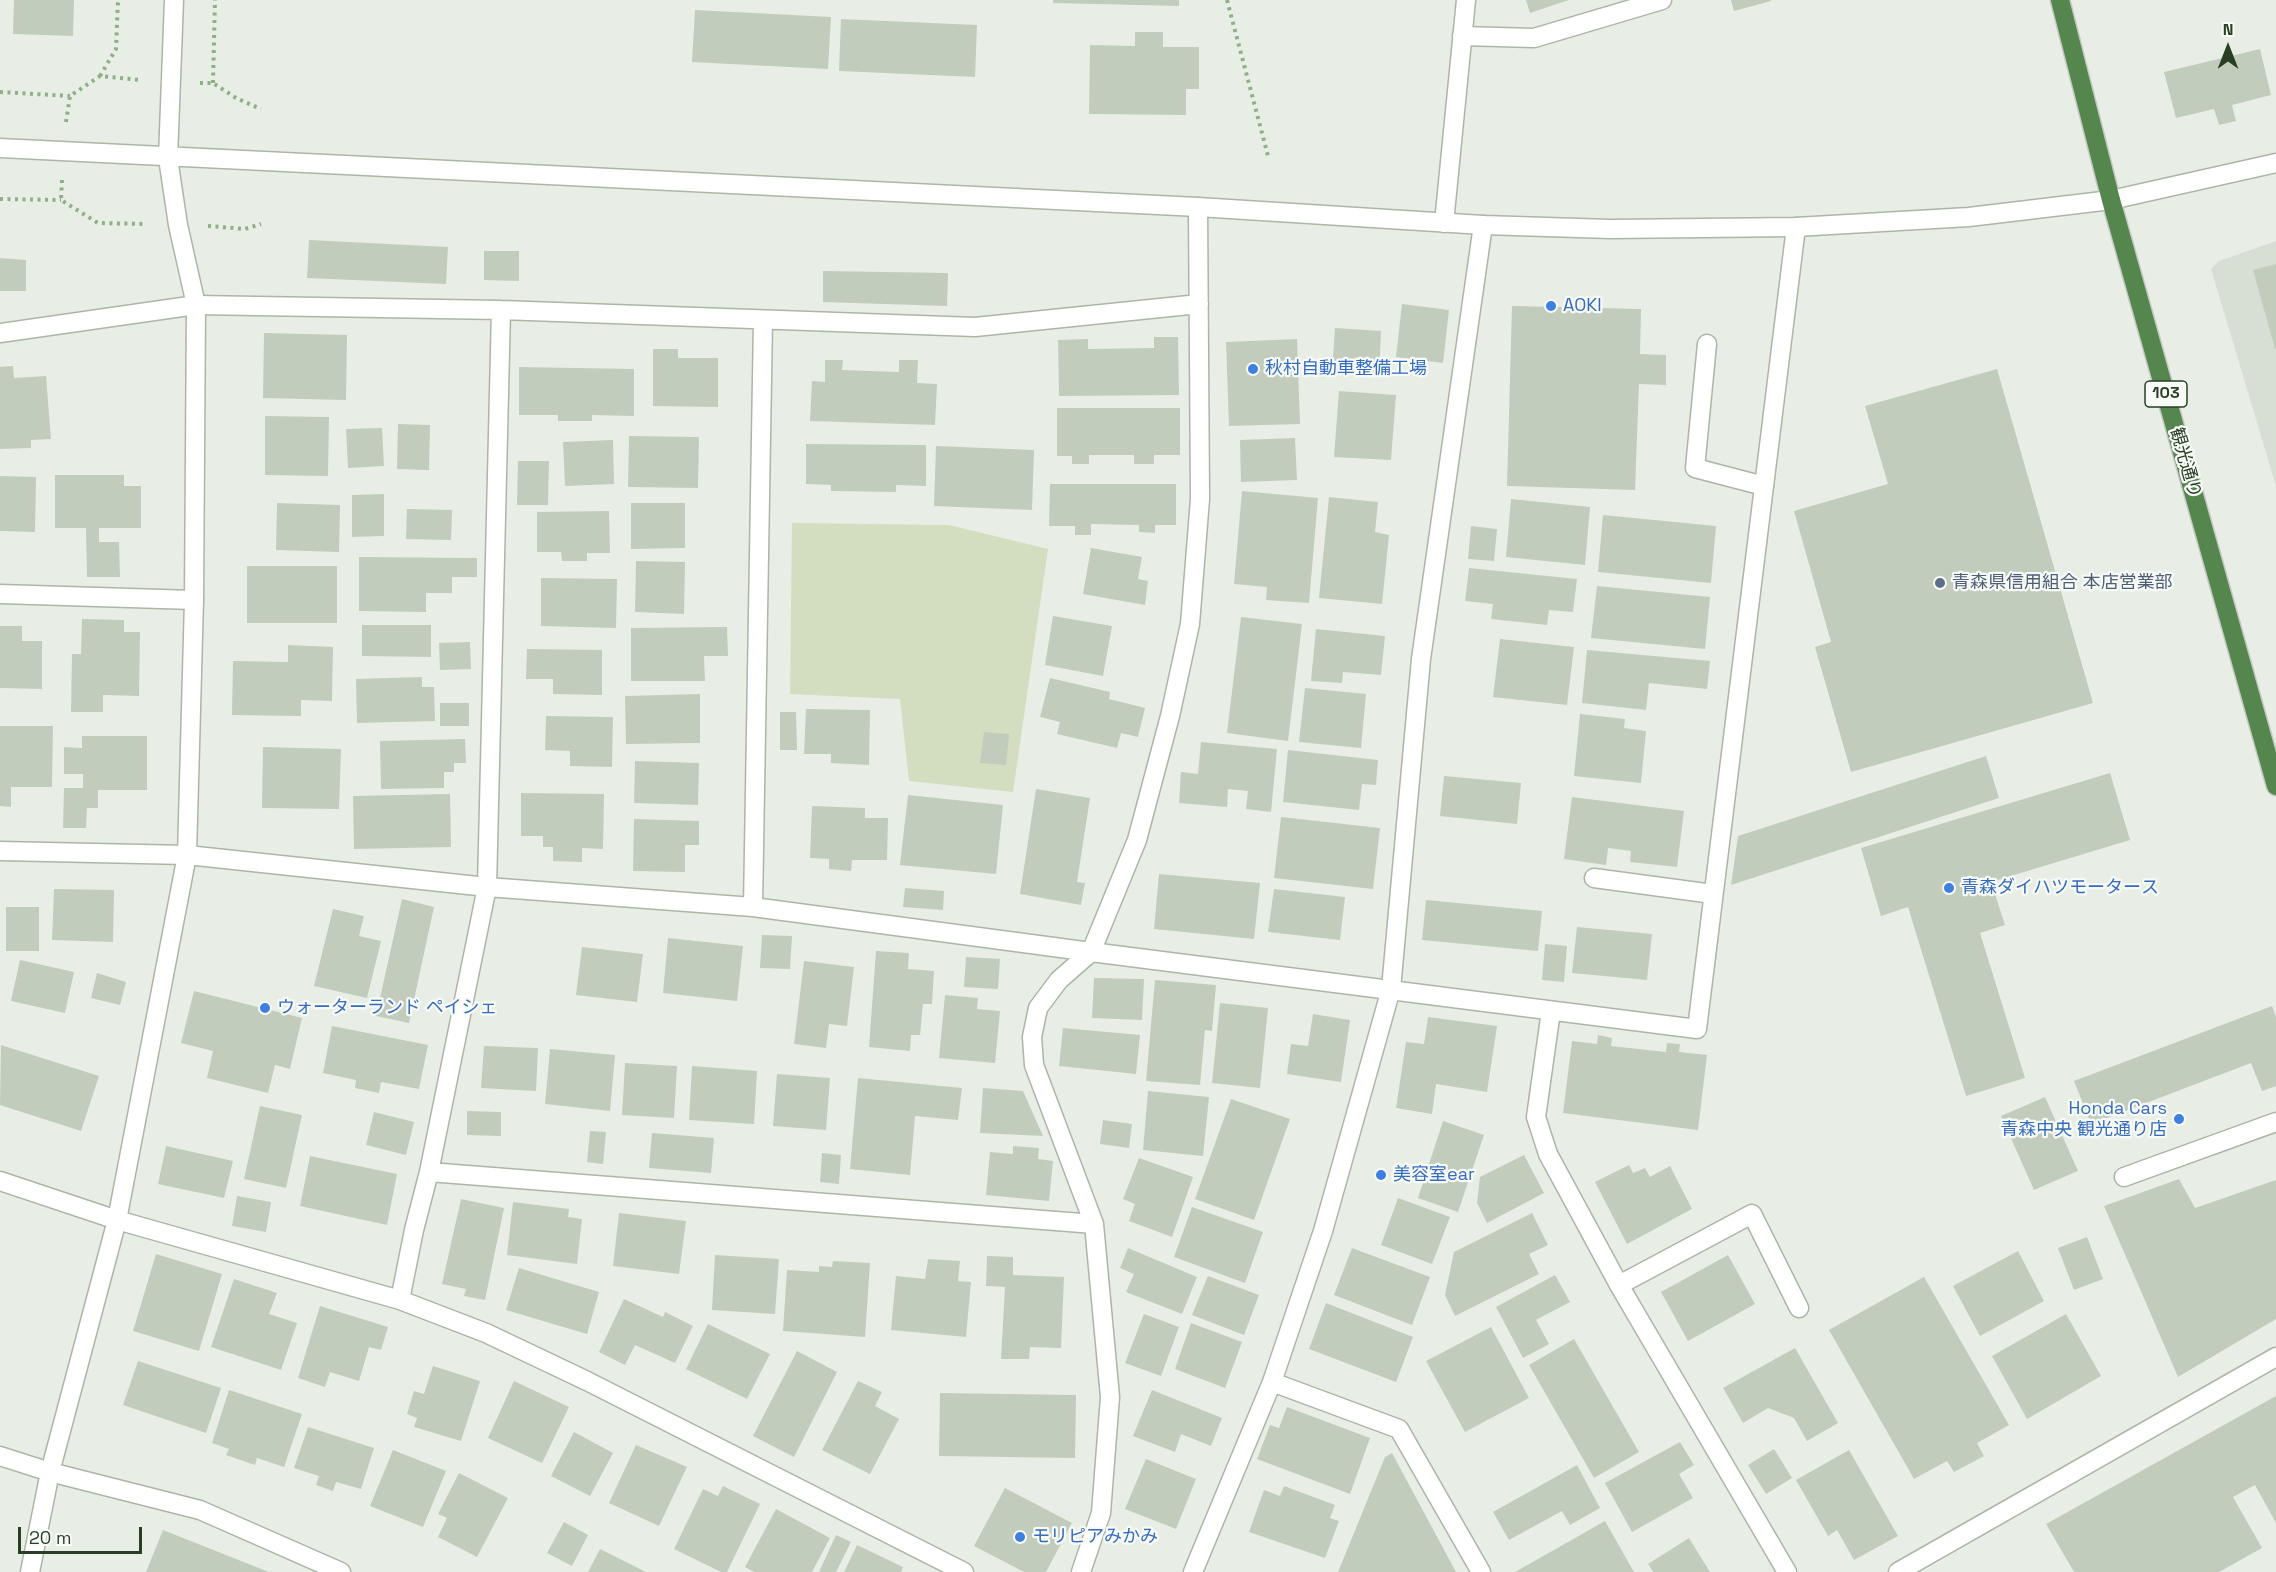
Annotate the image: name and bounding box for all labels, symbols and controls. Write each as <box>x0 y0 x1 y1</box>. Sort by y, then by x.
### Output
north arrow <box>2198 18 2258 78</box>
text: N <box>2223 19 2233 40</box>
place label: AOKI <box>1563 295 1602 317</box>
marker: AOKI <box>1544 299 1558 313</box>
place label: 秋村自動車整備工場 <box>1265 358 1427 380</box>
marker: 秋村自動車整備工場 <box>1246 362 1260 376</box>
road number: 103 <box>2145 381 2187 407</box>
street label: 観光通り <box>2165 425 2205 501</box>
place label: 青森県信用組合 本店営業部 <box>1952 572 2173 594</box>
marker: 青森県信用組合 本店営業部 <box>1933 576 1947 590</box>
place label: 青森ダイハツモータース <box>1961 877 2159 899</box>
marker: 青森ダイハツモータース <box>1942 881 1956 895</box>
place label: ウォーターランド ペイシェ <box>277 997 498 1019</box>
marker: ウォーターランド ペイシェ <box>258 1001 272 1015</box>
place label: Honda Cars 青森中央 観光通り店 <box>2000 1098 2167 1140</box>
marker: Honda Cars 青森中央 観光通り店 <box>2172 1112 2186 1126</box>
place label: 美容室ear <box>1393 1164 1475 1186</box>
marker: 美容室ear <box>1374 1168 1388 1182</box>
scale bar <box>21 1515 146 1553</box>
text: 20 m <box>29 1526 72 1549</box>
place label: モリピアみかみ <box>1032 1526 1158 1548</box>
marker: モリピアみかみ <box>1013 1530 1027 1544</box>

